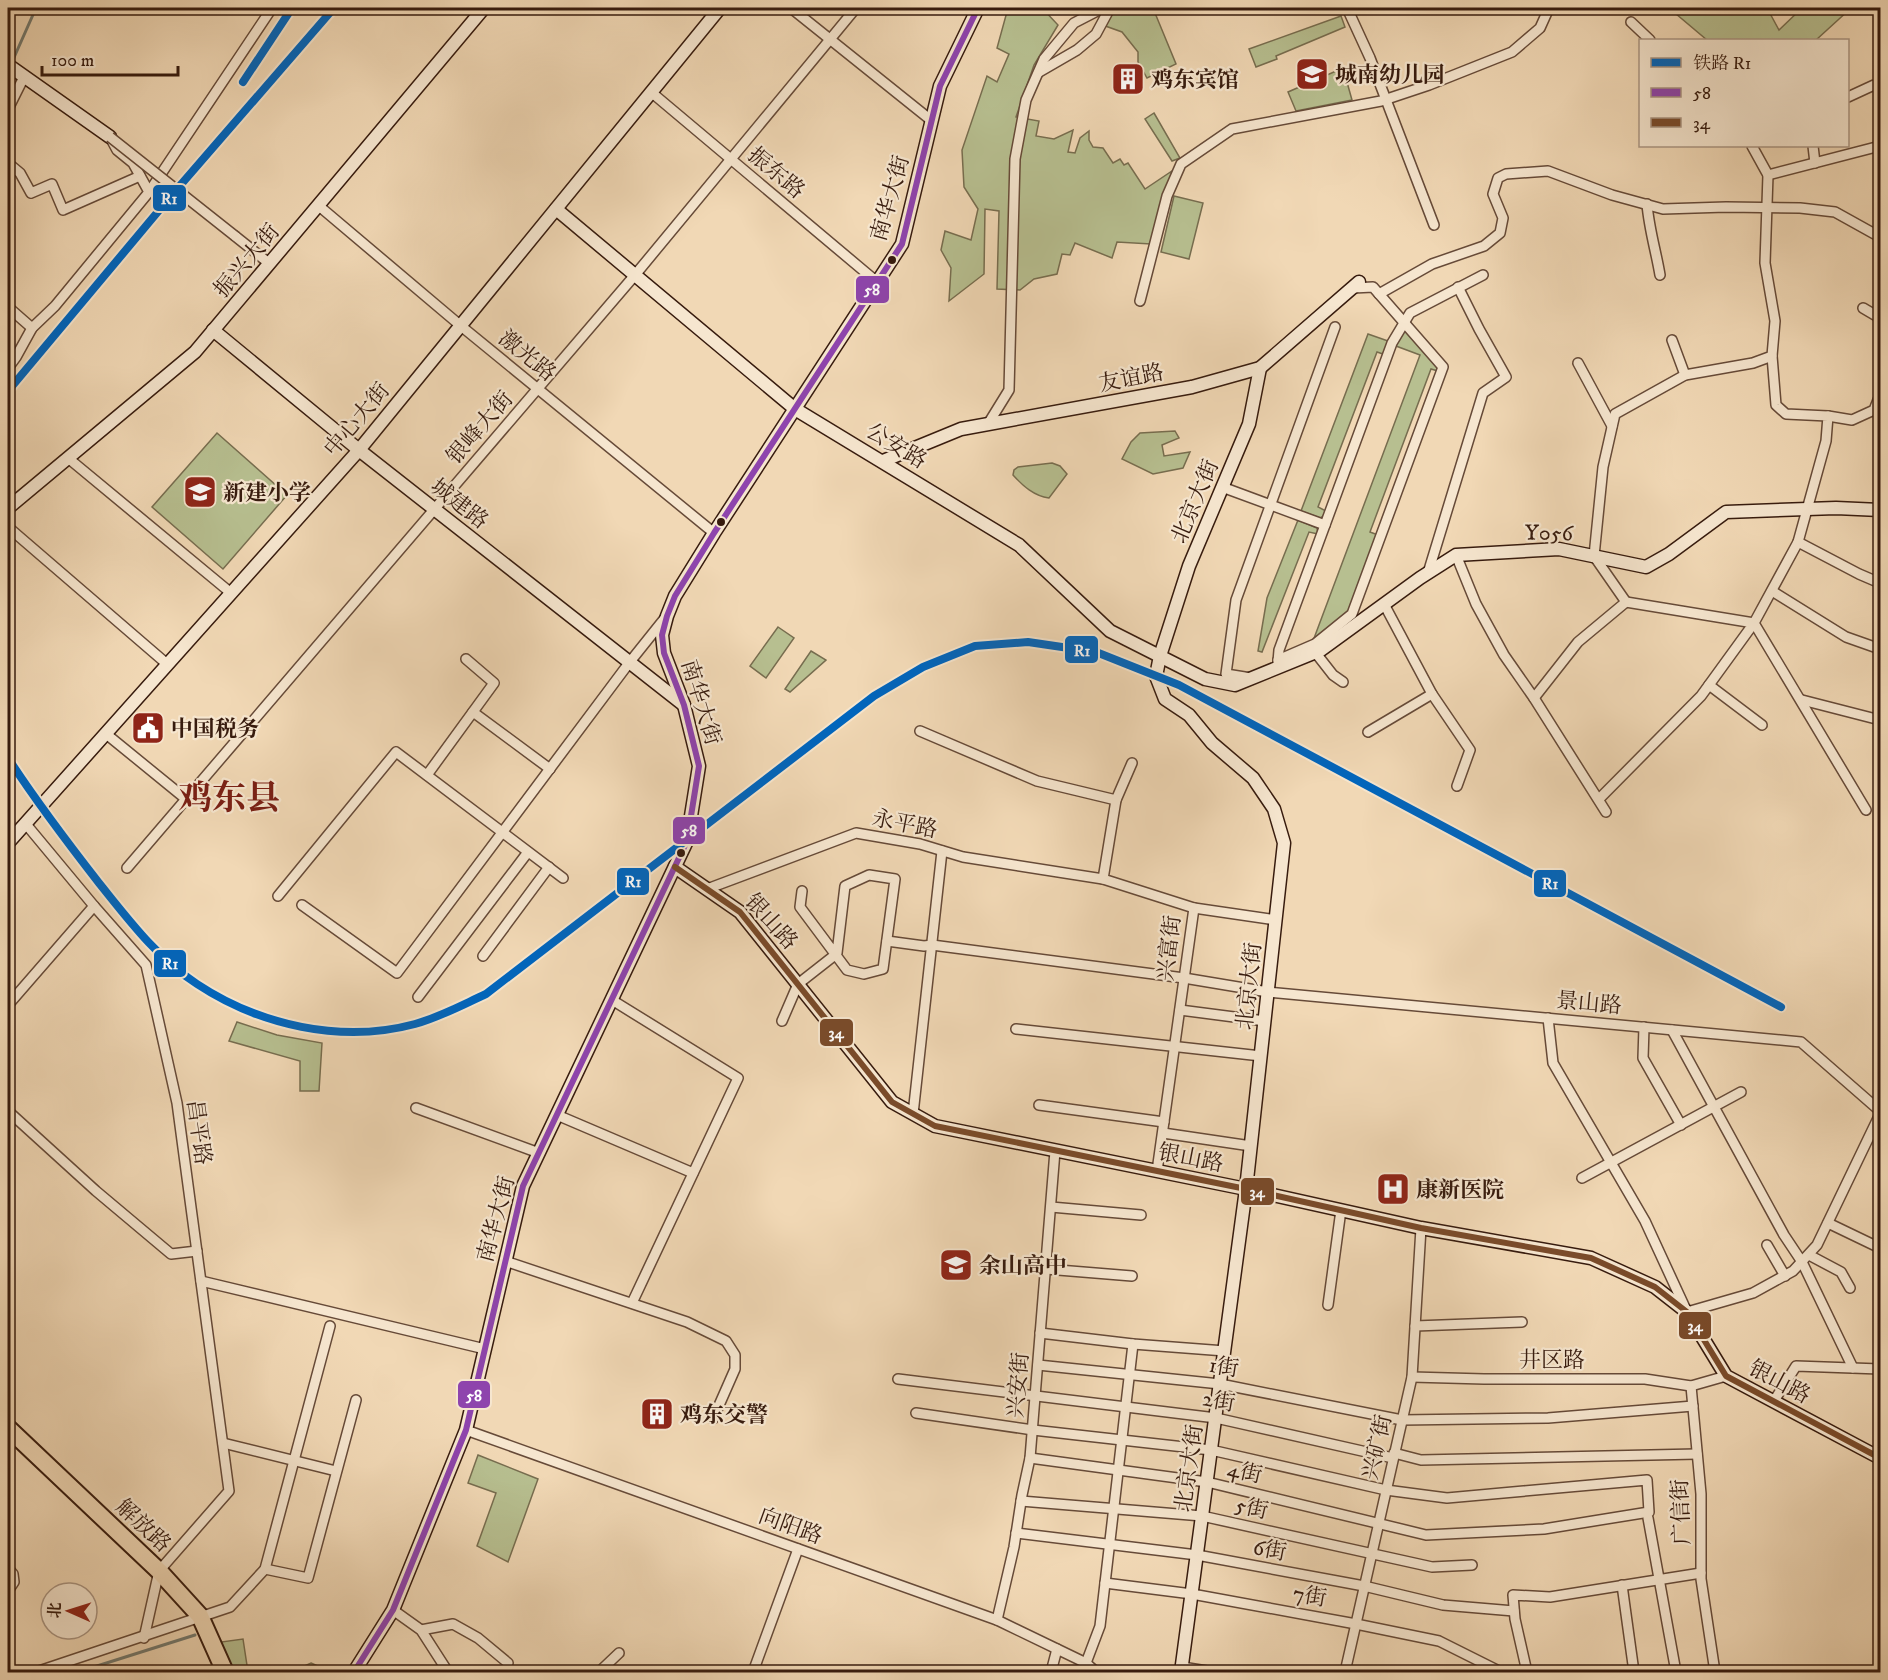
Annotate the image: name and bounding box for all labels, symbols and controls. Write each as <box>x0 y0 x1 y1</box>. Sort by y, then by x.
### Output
scale bar <box>42 39 178 77</box>
legend <box>1639 39 1849 147</box>
text: 100 m <box>51 50 94 72</box>
text: 铁路 R1 <box>1693 53 1751 75</box>
school or university icon: 城南幼儿园 <box>1294 56 1330 92</box>
building icon: 鸡东宾馆 <box>1110 61 1146 97</box>
place label: 城南幼儿园 <box>1335 62 1445 89</box>
place label: 鸡东宾馆 <box>1151 67 1239 94</box>
text: 58 <box>1693 83 1711 105</box>
text: 34 <box>1693 113 1711 135</box>
street label: 振东路 <box>742 142 810 205</box>
street label: 南华大街 <box>865 152 916 244</box>
line badge: R1 <box>152 184 187 212</box>
text: R1 <box>161 189 177 209</box>
street label: 振兴大街 <box>209 219 286 303</box>
unlabelled marker <box>886 254 898 266</box>
line badge: 58 <box>855 275 890 304</box>
text: 58 <box>863 280 880 300</box>
street label: 激光路 <box>493 325 561 387</box>
street label: 友谊路 <box>1096 359 1166 398</box>
street label: 中心大街 <box>319 378 396 462</box>
street label: 银峰大街 <box>441 386 519 470</box>
street label: 公安路 <box>861 418 931 475</box>
street label: 北京大街 <box>1166 456 1225 547</box>
street label: 城建路 <box>425 473 493 535</box>
school or university icon: 新建小学 <box>182 474 218 510</box>
place label: 新建小学 <box>223 480 311 507</box>
unlabelled marker <box>715 516 727 528</box>
street label: Y056 <box>1525 520 1575 547</box>
line badge: R1 <box>1064 635 1099 664</box>
text: R1 <box>1074 641 1090 661</box>
street label: 南华大街 <box>675 656 726 748</box>
public building icon: 中国税务 <box>130 710 166 746</box>
place label: 中国税务 <box>171 716 259 743</box>
district label: 鸡东县 <box>178 778 280 820</box>
street label: 永平路 <box>870 805 940 844</box>
line badge: 58 <box>672 816 706 845</box>
text: 58 <box>680 821 697 841</box>
unlabelled marker <box>675 847 687 859</box>
line badge: R1 <box>616 867 650 896</box>
line badge: R1 <box>1533 869 1567 898</box>
text: R1 <box>625 872 641 892</box>
text: R1 <box>1542 874 1558 894</box>
street label: 银山路 <box>739 888 803 956</box>
street label: 兴富街 <box>1152 914 1187 983</box>
street label: 北京大街 <box>1231 941 1268 1031</box>
line badge: R1 <box>153 949 187 978</box>
text: R1 <box>162 954 178 974</box>
street label: 景山路 <box>1555 987 1623 1020</box>
line badge: 34 <box>819 1018 854 1047</box>
text: 34 <box>828 1023 844 1043</box>
street label: 昌平路 <box>181 1098 216 1167</box>
street label: 银山路 <box>1156 1139 1226 1178</box>
hospital icon: 康新医院 <box>1375 1171 1411 1207</box>
street label: 南华大街 <box>472 1173 521 1265</box>
line badge: 34 <box>1240 1177 1275 1206</box>
place label: 康新医院 <box>1416 1177 1504 1204</box>
text: 34 <box>1249 1182 1265 1202</box>
school or university icon: 余山高中 <box>938 1247 974 1283</box>
place label: 余山高中 <box>979 1253 1067 1280</box>
line badge: 34 <box>1678 1311 1712 1340</box>
text: 34 <box>1687 1316 1703 1336</box>
street label: 井区路 <box>1519 1347 1585 1374</box>
street label: 兴安街 <box>1002 1351 1035 1419</box>
street label: 1街 <box>1207 1352 1241 1383</box>
street label: 银山路 <box>1744 1355 1815 1410</box>
line badge: 58 <box>457 1380 491 1409</box>
street label: 2街 <box>1200 1385 1237 1418</box>
text: 58 <box>465 1386 482 1406</box>
building icon: 鸡东交警 <box>639 1396 675 1432</box>
place label: 鸡东交警 <box>680 1402 768 1429</box>
street label: 兴矿街 <box>1357 1412 1398 1483</box>
street label: 北京大街 <box>1170 1423 1209 1514</box>
street label: 4街 <box>1225 1455 1265 1490</box>
street label: 广信街 <box>1667 1478 1696 1545</box>
street label: 5街 <box>1233 1492 1271 1525</box>
street label: 解放路 <box>110 1494 176 1558</box>
street label: 向阳路 <box>755 1502 826 1550</box>
street label: 6街 <box>1251 1534 1289 1567</box>
street label: 7街 <box>1291 1580 1329 1613</box>
north arrow <box>39 1581 99 1641</box>
text: 北 <box>45 1602 65 1619</box>

